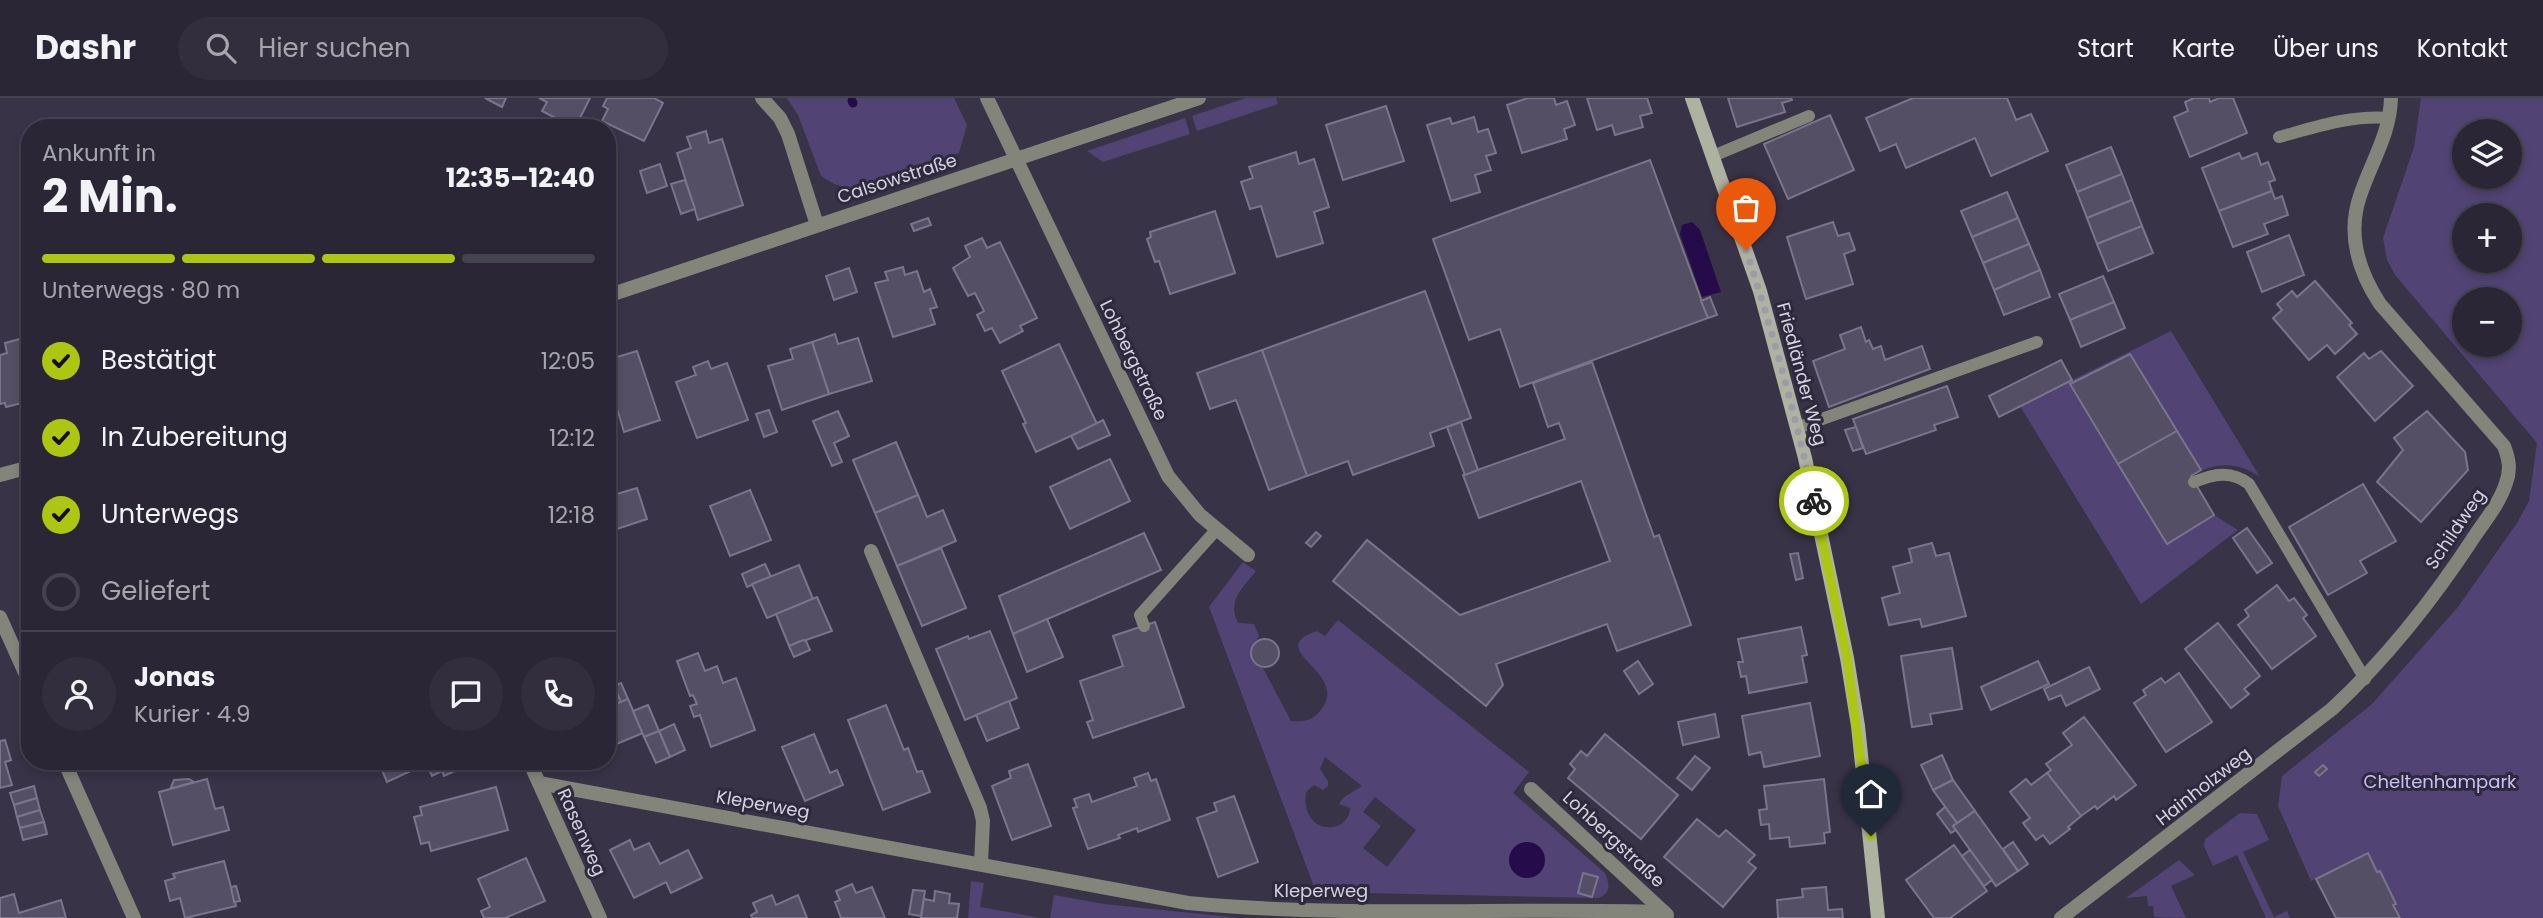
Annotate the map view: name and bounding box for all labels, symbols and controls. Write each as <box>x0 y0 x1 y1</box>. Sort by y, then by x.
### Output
search box <box>178 17 668 80</box>
text: Dashr <box>35 24 136 71</box>
icon: search <box>202 29 240 67</box>
text: Hier suchen <box>258 30 411 66</box>
text: Start <box>2077 32 2134 65</box>
text: Karte <box>2172 32 2235 65</box>
text: Über uns <box>2273 32 2379 65</box>
text: Kontakt <box>2417 32 2508 65</box>
map controls <box>2452 119 2522 357</box>
button: layers <box>2452 119 2522 189</box>
text: Ankunft in <box>42 137 156 169</box>
street label: Calsowstraße <box>834 147 960 209</box>
text: 12:35–12:40 <box>446 160 595 196</box>
text: 2 Min. <box>42 164 178 228</box>
pin <box>1716 178 1776 250</box>
icon: bag <box>1727 189 1765 227</box>
button: + <box>2452 203 2522 273</box>
text: Unterwegs · 80 m <box>42 274 240 306</box>
button: − <box>2452 287 2522 357</box>
street label: Lohbergstraße <box>1094 296 1174 424</box>
street label: Friedländer Weg <box>1771 300 1833 448</box>
icon: check <box>42 342 80 380</box>
text: Bestätigt <box>101 342 217 378</box>
text: 12:05 <box>541 345 595 377</box>
icon: check <box>42 419 80 457</box>
text: In Zubereitung <box>101 419 288 455</box>
text: 12:12 <box>549 422 595 454</box>
courier <box>1779 466 1849 536</box>
icon: bike <box>1795 482 1833 520</box>
street label: Schildweg <box>2419 484 2491 574</box>
icon: check <box>42 496 80 534</box>
text: Unterwegs <box>101 496 239 532</box>
text: 12:18 <box>548 499 595 531</box>
text: Geliefert <box>101 573 210 609</box>
button: person <box>42 657 116 731</box>
button: chat <box>429 657 503 731</box>
button: phone <box>521 657 595 731</box>
text: Jonas <box>134 659 215 695</box>
text: Kurier · 4.9 <box>134 698 251 730</box>
street label: Hainholzweg <box>2150 741 2256 831</box>
pin <box>1841 764 1901 836</box>
park label: Cheltenhampark <box>2364 769 2517 794</box>
icon: home <box>1852 775 1890 813</box>
street label: Kleperweg <box>714 783 812 825</box>
street label: Rasenweg <box>552 784 612 880</box>
street label: Lohbergstraße <box>1557 785 1671 893</box>
street label: Kleperweg <box>1274 878 1368 903</box>

